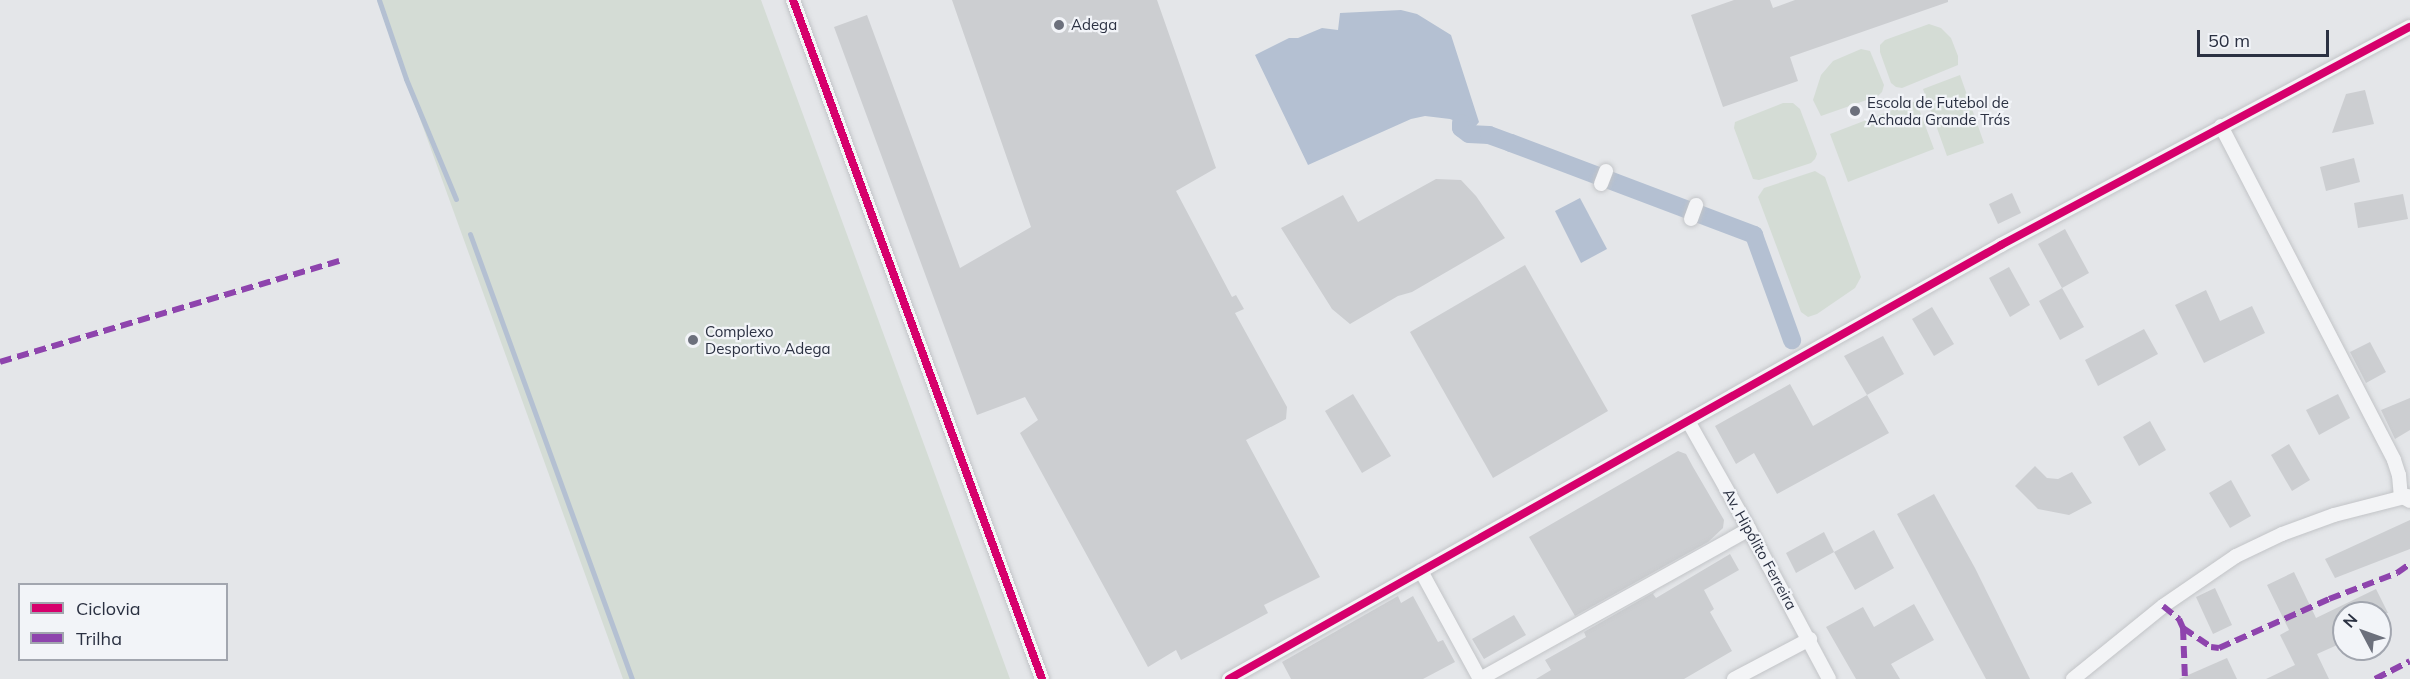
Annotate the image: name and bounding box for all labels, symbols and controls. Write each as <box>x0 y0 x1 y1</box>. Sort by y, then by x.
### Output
place label: Adega <box>1071 16 1117 34</box>
marker: Adega <box>1052 18 1066 32</box>
scale bar <box>2200 18 2332 56</box>
text: 50 m <box>2208 29 2250 52</box>
place label: Escola de Futebol de Achada Grande Trás <box>1867 93 2010 128</box>
marker: Escola de Futebol de Achada Grande Trás <box>1848 104 1862 118</box>
place label: Complexo Desportivo Adega <box>705 322 831 357</box>
marker: Complexo Desportivo Adega <box>686 333 700 347</box>
street label: Av. Hipólito Ferreira <box>1719 485 1801 613</box>
legend <box>18 583 228 661</box>
text: Ciclovia <box>76 597 141 620</box>
north arrow <box>2332 601 2392 661</box>
text: N <box>2338 609 2361 632</box>
text: Trilha <box>76 627 122 650</box>

